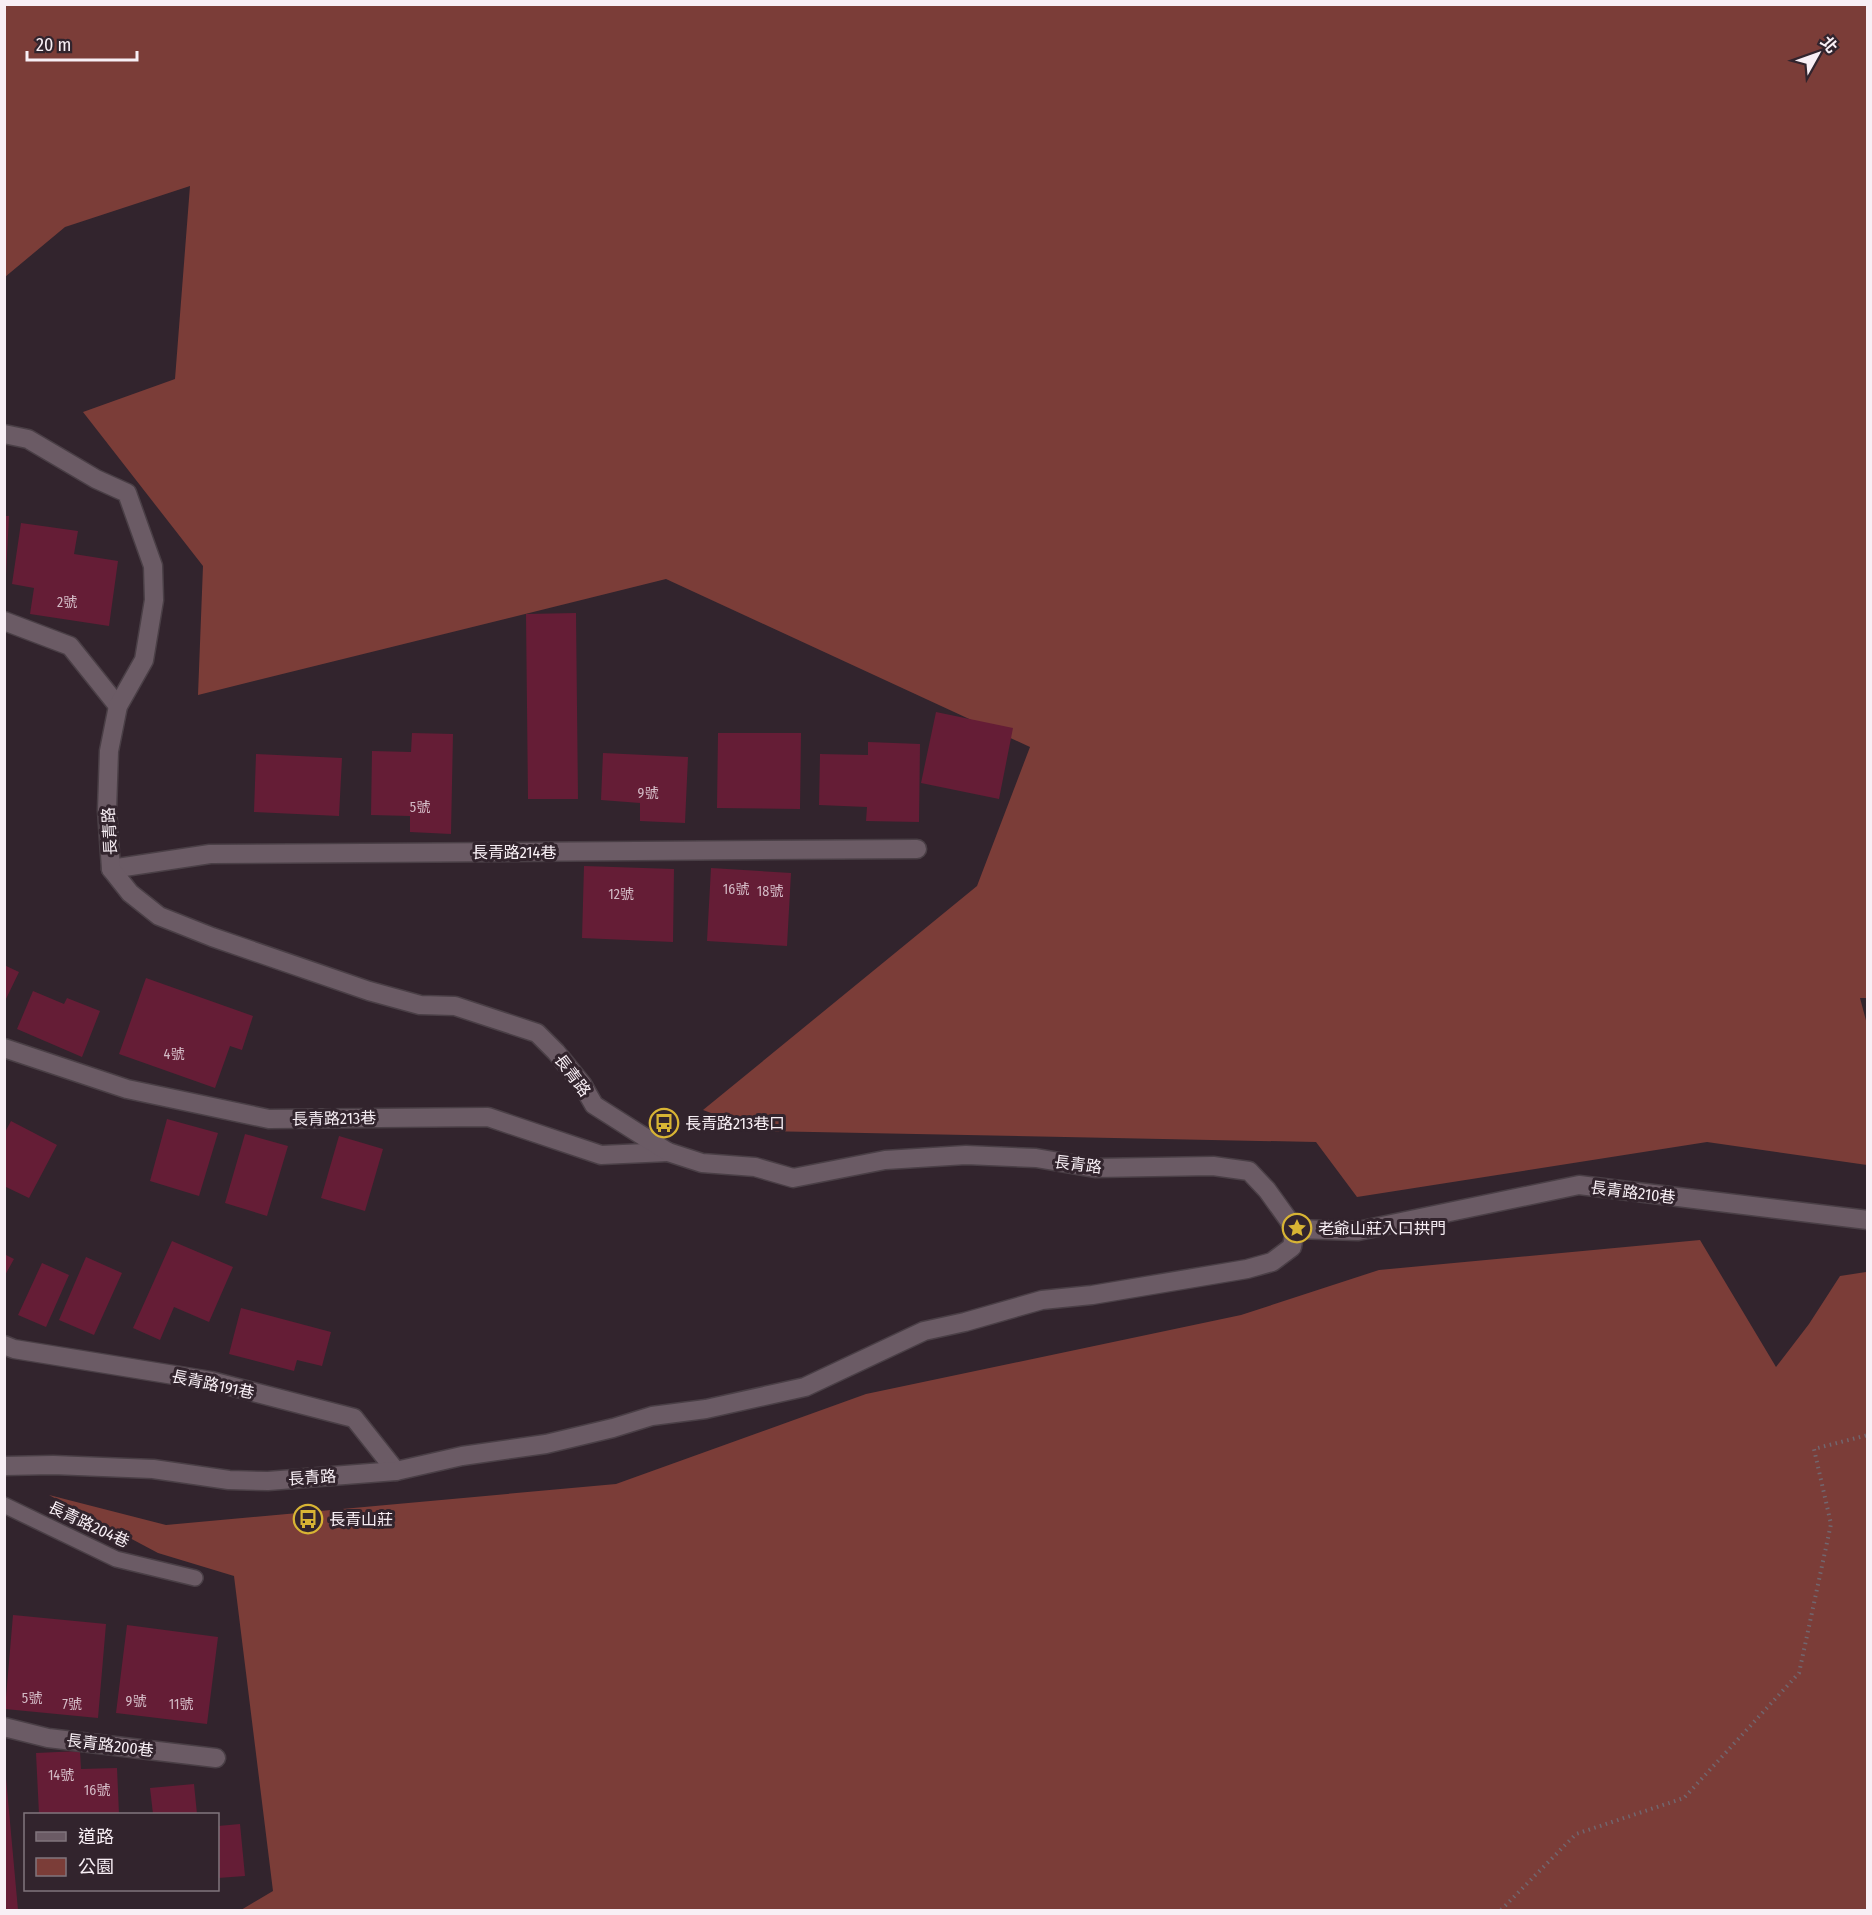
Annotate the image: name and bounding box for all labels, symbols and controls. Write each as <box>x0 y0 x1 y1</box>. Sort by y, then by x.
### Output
scale bar <box>27 24 136 62</box>
north arrow <box>1788 24 1848 84</box>
text: 北 <box>1817 32 1842 57</box>
text: 20 m <box>36 34 71 56</box>
house number: 2號 <box>57 594 77 611</box>
house number: 9號 <box>638 785 658 802</box>
house number: 5號 <box>410 799 430 816</box>
street label: 長青路 <box>99 807 120 855</box>
street label: 長青路214巷 <box>472 843 556 862</box>
house number: 16號 <box>723 881 749 898</box>
house number: 18號 <box>757 883 783 900</box>
house number: 12號 <box>608 886 634 903</box>
house number: 4號 <box>164 1046 184 1063</box>
street label: 長青路 <box>551 1050 595 1100</box>
bus stop icon: 長青路213巷口 <box>648 1107 680 1139</box>
street label: 長青路213巷 <box>292 1108 376 1129</box>
place label: 長青路213巷口 <box>685 1114 785 1133</box>
street label: 長青路 <box>1053 1152 1103 1177</box>
street label: 長青路210巷 <box>1589 1178 1676 1207</box>
place icon: 老爺山莊入口拱門 <box>1281 1212 1313 1244</box>
place label: 老爺山莊入口拱門 <box>1318 1219 1446 1238</box>
street label: 長青路191巷 <box>170 1366 256 1403</box>
street label: 長青路 <box>287 1466 337 1489</box>
street label: 長青路204巷 <box>45 1497 132 1551</box>
bus stop icon: 長青山莊 <box>292 1503 324 1535</box>
place label: 長青山莊 <box>329 1510 393 1529</box>
house number: 5號 <box>22 1690 42 1707</box>
house number: 9號 <box>126 1693 146 1710</box>
house number: 7號 <box>62 1696 82 1713</box>
house number: 11號 <box>169 1696 193 1713</box>
street label: 長青路200巷 <box>65 1731 155 1760</box>
house number: 14號 <box>48 1767 74 1784</box>
house number: 16號 <box>84 1782 110 1799</box>
legend <box>24 1813 219 1891</box>
text: 道路 <box>78 1826 114 1848</box>
text: 公園 <box>78 1856 114 1878</box>

